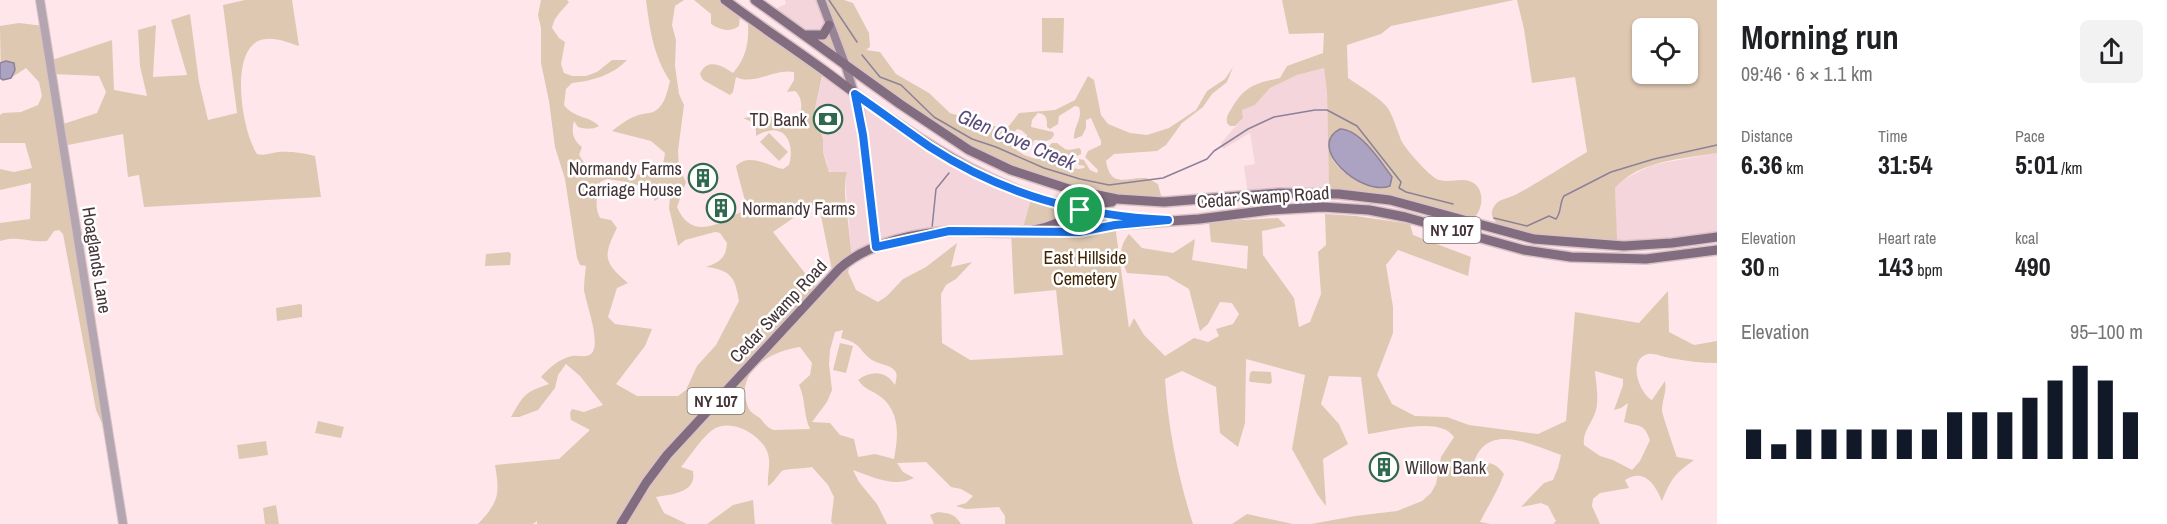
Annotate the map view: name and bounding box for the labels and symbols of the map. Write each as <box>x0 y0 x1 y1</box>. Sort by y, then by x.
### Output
water label: Glen Cove Creek <box>954 102 1081 176</box>
bank icon: TD Bank <box>812 103 844 135</box>
place label: TD Bank <box>750 107 808 132</box>
place label: Normandy Farms Carriage House <box>569 156 682 202</box>
building icon: Normandy Farms Carriage House <box>687 162 719 194</box>
street label: Cedar Swamp Road <box>1196 180 1330 214</box>
pin <box>1054 184 1105 235</box>
building icon: Normandy Farms <box>705 192 737 224</box>
place label: Normandy Farms <box>742 196 855 221</box>
street label: Hoaglands Lane <box>76 205 118 315</box>
road number: NY 107 <box>1424 217 1480 243</box>
park label: East Hillside Cemetery <box>1044 245 1126 291</box>
street label: Cedar Swamp Road <box>724 254 832 368</box>
road number: NY 107 <box>688 388 744 414</box>
building icon: Willow Bank <box>1368 451 1400 483</box>
place label: Willow Bank <box>1405 455 1487 480</box>

